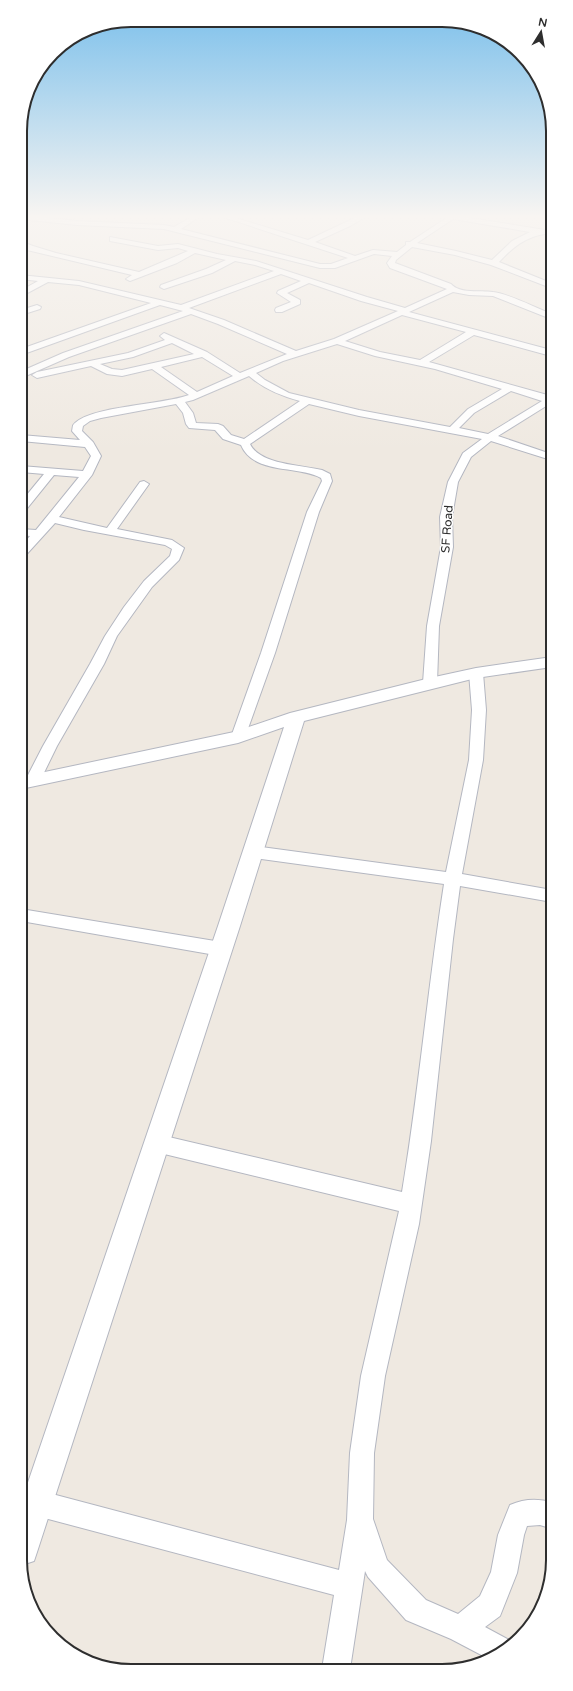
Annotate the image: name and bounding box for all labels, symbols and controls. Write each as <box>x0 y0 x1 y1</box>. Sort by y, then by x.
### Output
north arrow <box>521 12 561 52</box>
text: N <box>537 15 548 30</box>
street label: SF Road <box>438 505 456 553</box>

